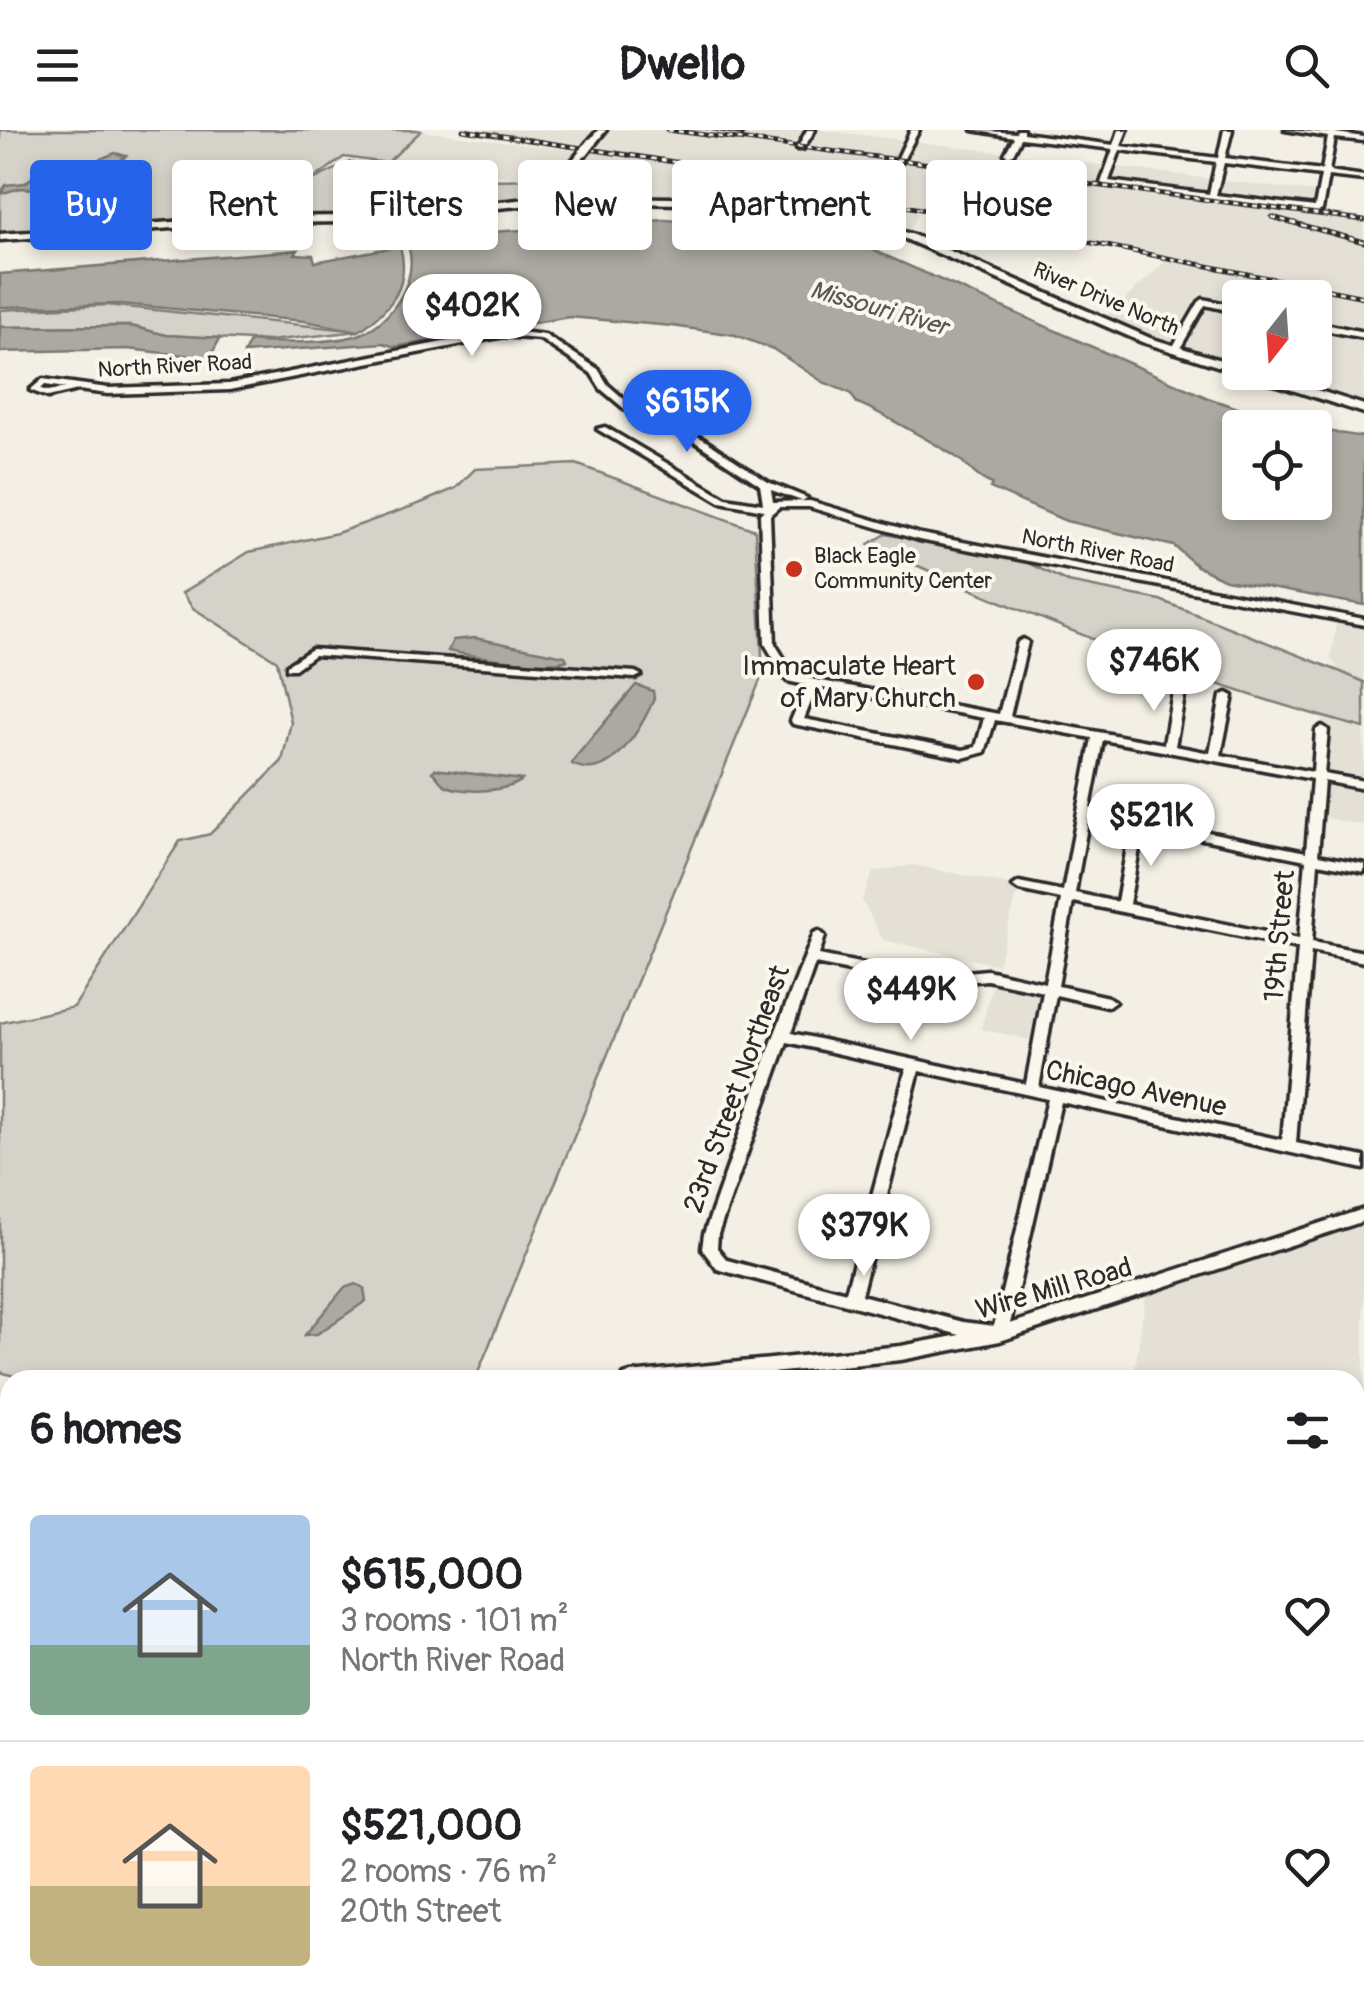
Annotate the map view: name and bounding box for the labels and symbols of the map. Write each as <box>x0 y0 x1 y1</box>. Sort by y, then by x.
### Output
street label: River Drive North <box>1029 256 1183 342</box>
pin: $402K <box>402 274 542 359</box>
water label: Missouri River <box>807 275 954 344</box>
north arrow <box>1222 280 1332 390</box>
street label: North River Road <box>97 348 253 384</box>
pin: $615K <box>617 370 757 455</box>
street label: North River Road <box>1019 522 1177 580</box>
place label: Black Eagle Community Center <box>814 542 992 595</box>
marker: Black Eagle Community Center <box>783 558 805 580</box>
pin: $746K <box>1084 629 1224 714</box>
place label: Immaculate Heart of Mary Church <box>742 649 957 716</box>
marker: Immaculate Heart of Mary Church <box>965 671 987 693</box>
pin: $521K <box>1081 784 1221 869</box>
street label: 19th Street <box>1257 868 1303 1003</box>
pin: $449K <box>841 958 981 1043</box>
street label: 23rd Street Northeast <box>676 960 798 1217</box>
street label: Chicago Avenue <box>1042 1053 1230 1125</box>
pin: $379K <box>794 1194 934 1279</box>
street label: Wire Mill Road <box>972 1250 1136 1328</box>

